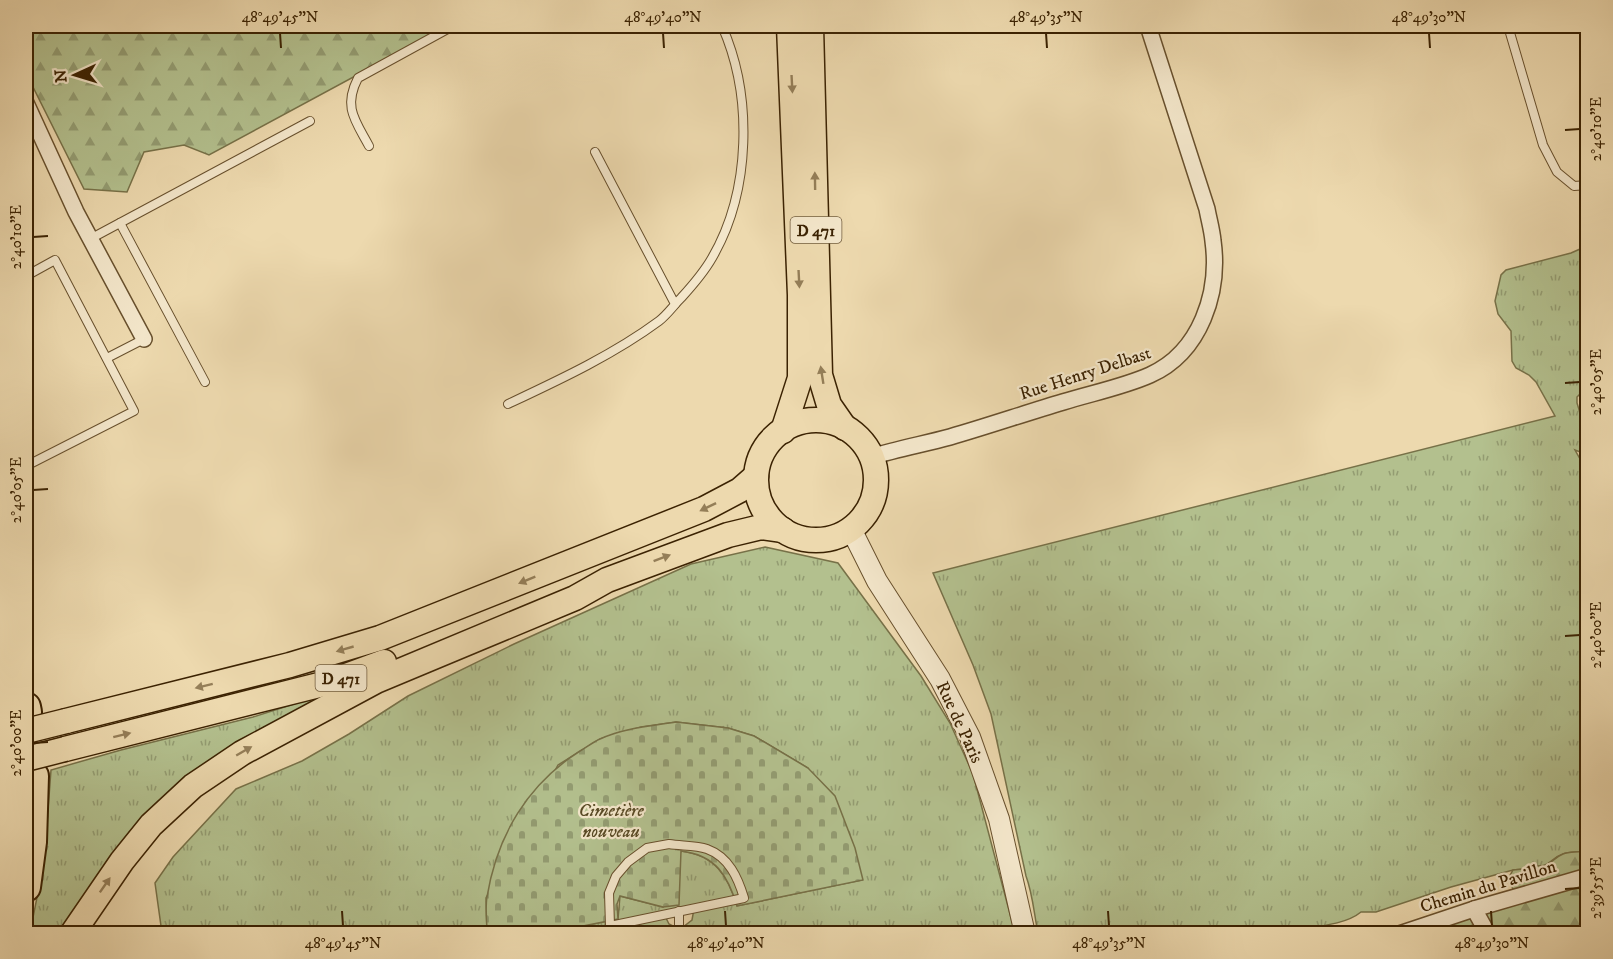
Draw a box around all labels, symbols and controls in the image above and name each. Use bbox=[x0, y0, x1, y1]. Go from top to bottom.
text: 48°49'45"N bbox=[242, 8, 318, 27]
text: 48°49'40"N bbox=[624, 8, 702, 27]
text: 48°49'35"N bbox=[1009, 8, 1083, 27]
text: 48°49'30"N bbox=[1392, 8, 1466, 27]
north arrow bbox=[45, 45, 105, 105]
text: N bbox=[51, 69, 71, 83]
one-way arrow bbox=[787, 74, 796, 93]
text: 2°40'10"E bbox=[1587, 96, 1606, 161]
one-way arrow bbox=[810, 171, 819, 190]
text: 2°40'10"E bbox=[7, 204, 26, 269]
road number: D 471 bbox=[790, 217, 842, 243]
one-way arrow bbox=[794, 269, 803, 288]
street label: Rue Henry Delbast bbox=[1017, 342, 1154, 406]
text: 2°40'05"E bbox=[1587, 348, 1606, 415]
one-way arrow bbox=[817, 366, 826, 385]
text: 2°40'05"E bbox=[7, 456, 26, 523]
one-way arrow bbox=[699, 502, 716, 511]
one-way arrow bbox=[653, 553, 671, 562]
one-way arrow bbox=[518, 576, 536, 585]
text: 2°40'00"E bbox=[1587, 601, 1606, 668]
one-way arrow bbox=[336, 645, 354, 654]
road number: D 471 bbox=[316, 665, 366, 691]
street label: Rue de Paris bbox=[931, 678, 988, 767]
one-way arrow bbox=[195, 682, 214, 692]
text: 2°40'00"E bbox=[7, 709, 26, 776]
one-way arrow bbox=[113, 729, 131, 739]
one-way arrow bbox=[236, 746, 252, 757]
park label: Cimetière nouveau bbox=[578, 800, 644, 843]
street label: Chemin du Pavillon bbox=[1418, 856, 1560, 918]
text: 2°39'55"E bbox=[1587, 857, 1606, 919]
one-way arrow bbox=[99, 878, 111, 894]
text: 48°49'45"N bbox=[305, 934, 381, 953]
text: 48°49'40"N bbox=[687, 934, 765, 953]
text: 48°49'35"N bbox=[1072, 934, 1146, 953]
text: 48°49'30"N bbox=[1455, 934, 1529, 953]

